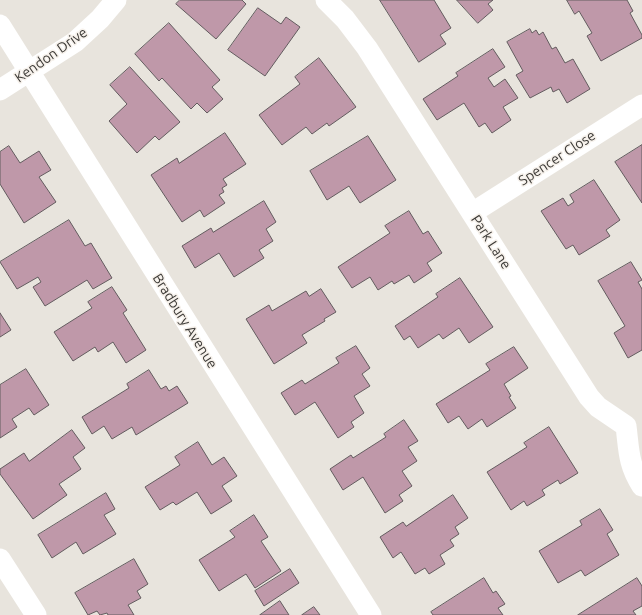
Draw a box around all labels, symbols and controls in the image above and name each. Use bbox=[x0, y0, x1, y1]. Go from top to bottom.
street label: Kendon Drive bbox=[11, 24, 91, 86]
street label: Spencer Close bbox=[515, 127, 599, 189]
street label: Park Lane bbox=[467, 212, 515, 272]
street label: Bradbury Avenue bbox=[149, 271, 221, 371]

